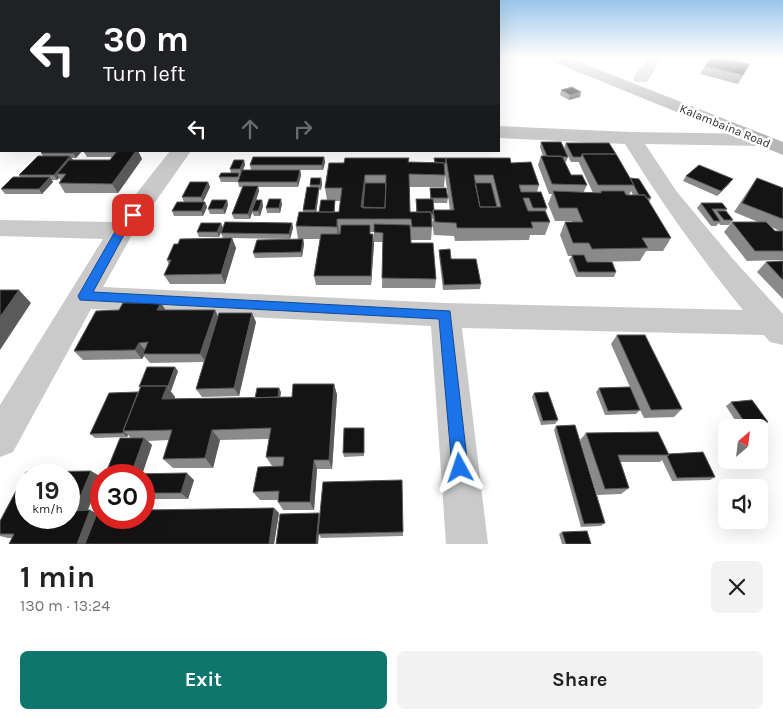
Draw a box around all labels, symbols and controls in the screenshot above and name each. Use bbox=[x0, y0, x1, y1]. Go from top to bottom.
text: 30 m bbox=[103, 19, 189, 60]
icon: left bbox=[20, 20, 85, 85]
text: Turn left bbox=[103, 61, 186, 87]
street label: Kalambaina Road bbox=[678, 101, 772, 151]
icon: left bbox=[183, 115, 211, 143]
icon: ahead bbox=[236, 115, 264, 143]
icon: right bbox=[289, 115, 317, 143]
pin bbox=[112, 194, 154, 236]
icon: arrive bbox=[119, 201, 147, 229]
north arrow bbox=[718, 419, 768, 469]
map controls bbox=[718, 419, 768, 529]
position arrow bbox=[433, 441, 485, 493]
speed limit sign: 30 bbox=[90, 464, 155, 529]
text: 19 bbox=[35, 476, 60, 505]
button: sound bbox=[718, 479, 768, 529]
text: km/h bbox=[32, 502, 63, 516]
text: 1 min bbox=[20, 559, 95, 595]
button: close bbox=[711, 561, 763, 613]
text: 130 m · 13:24 bbox=[20, 596, 110, 615]
button: Exit bbox=[20, 651, 387, 709]
button: Share bbox=[397, 651, 763, 709]

